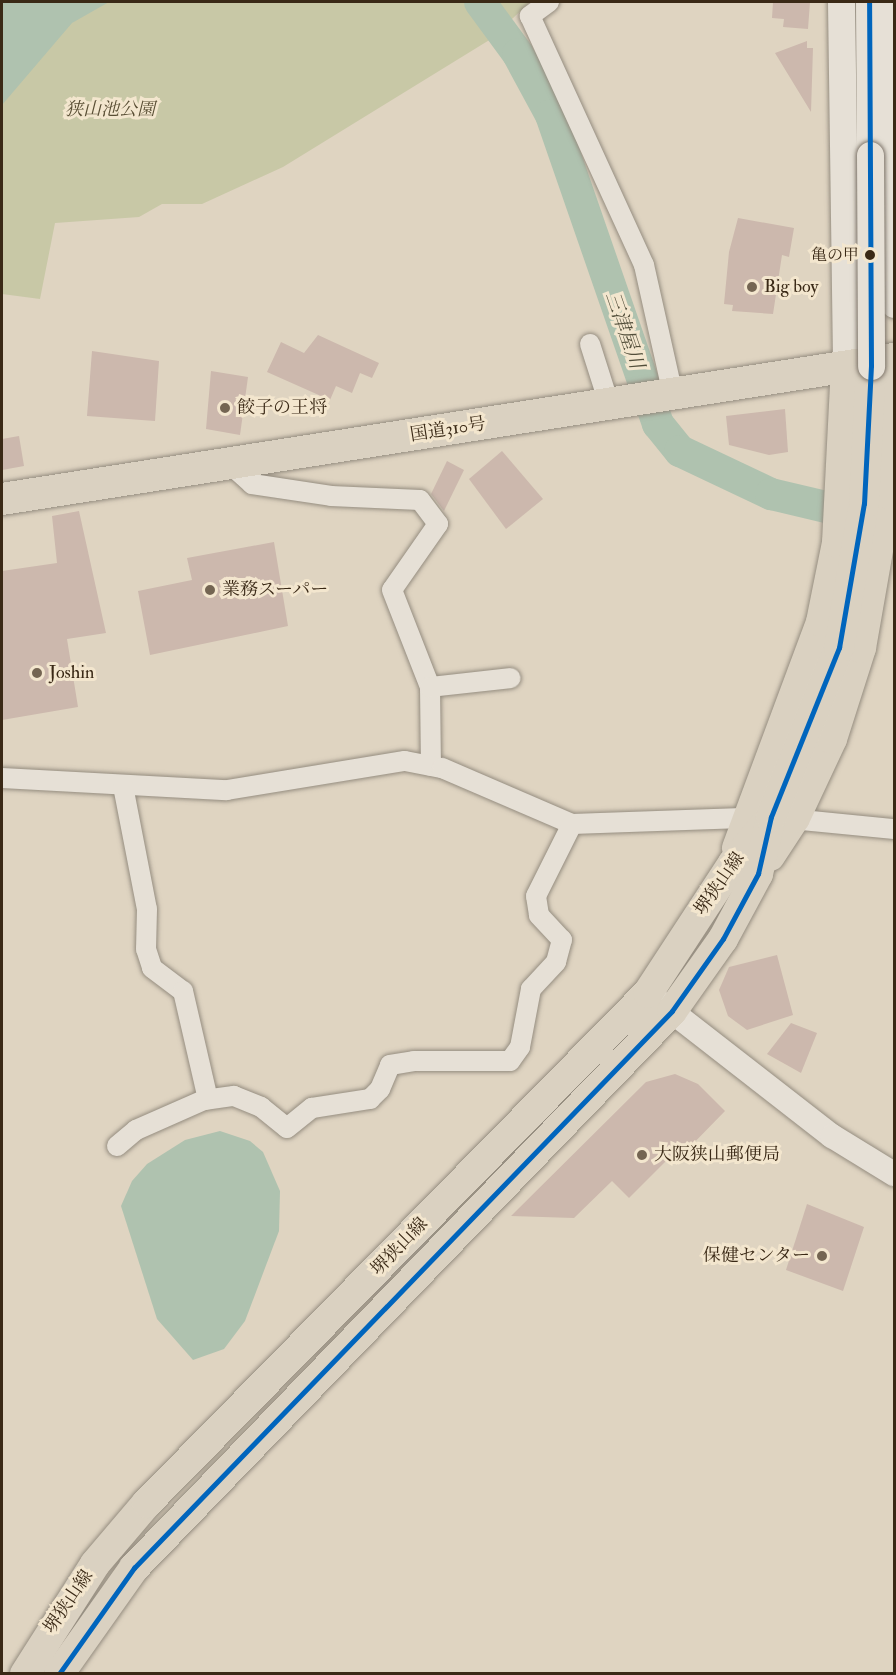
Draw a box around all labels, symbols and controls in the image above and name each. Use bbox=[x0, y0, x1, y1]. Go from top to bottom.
park label: 狭山池公園 bbox=[65, 99, 155, 121]
place label: 亀の甲 bbox=[811, 245, 859, 265]
marker: 亀の甲 bbox=[864, 249, 876, 261]
place label: Big boy bbox=[764, 276, 818, 298]
marker: Big boy bbox=[745, 280, 759, 294]
water label: 三津屋川 bbox=[601, 288, 649, 372]
place label: 餃子の王将 bbox=[237, 397, 327, 419]
marker: 餃子の王将 bbox=[218, 401, 232, 415]
street label: 国道310号 bbox=[409, 413, 487, 447]
place label: 業務スーパー bbox=[222, 579, 329, 601]
marker: 業務スーパー bbox=[203, 583, 217, 597]
place label: Joshin bbox=[49, 662, 94, 684]
marker: Joshin bbox=[30, 666, 44, 680]
street label: 堺狭山線 bbox=[691, 848, 749, 920]
place label: 大阪狭山郵便局 bbox=[654, 1144, 780, 1166]
marker: 大阪狭山郵便局 bbox=[635, 1148, 649, 1162]
street label: 堺狭山線 bbox=[367, 1214, 433, 1280]
place label: 保健センター bbox=[702, 1245, 810, 1267]
marker: 保健センター bbox=[815, 1249, 829, 1263]
street label: 堺狭山線 bbox=[40, 1566, 98, 1638]

